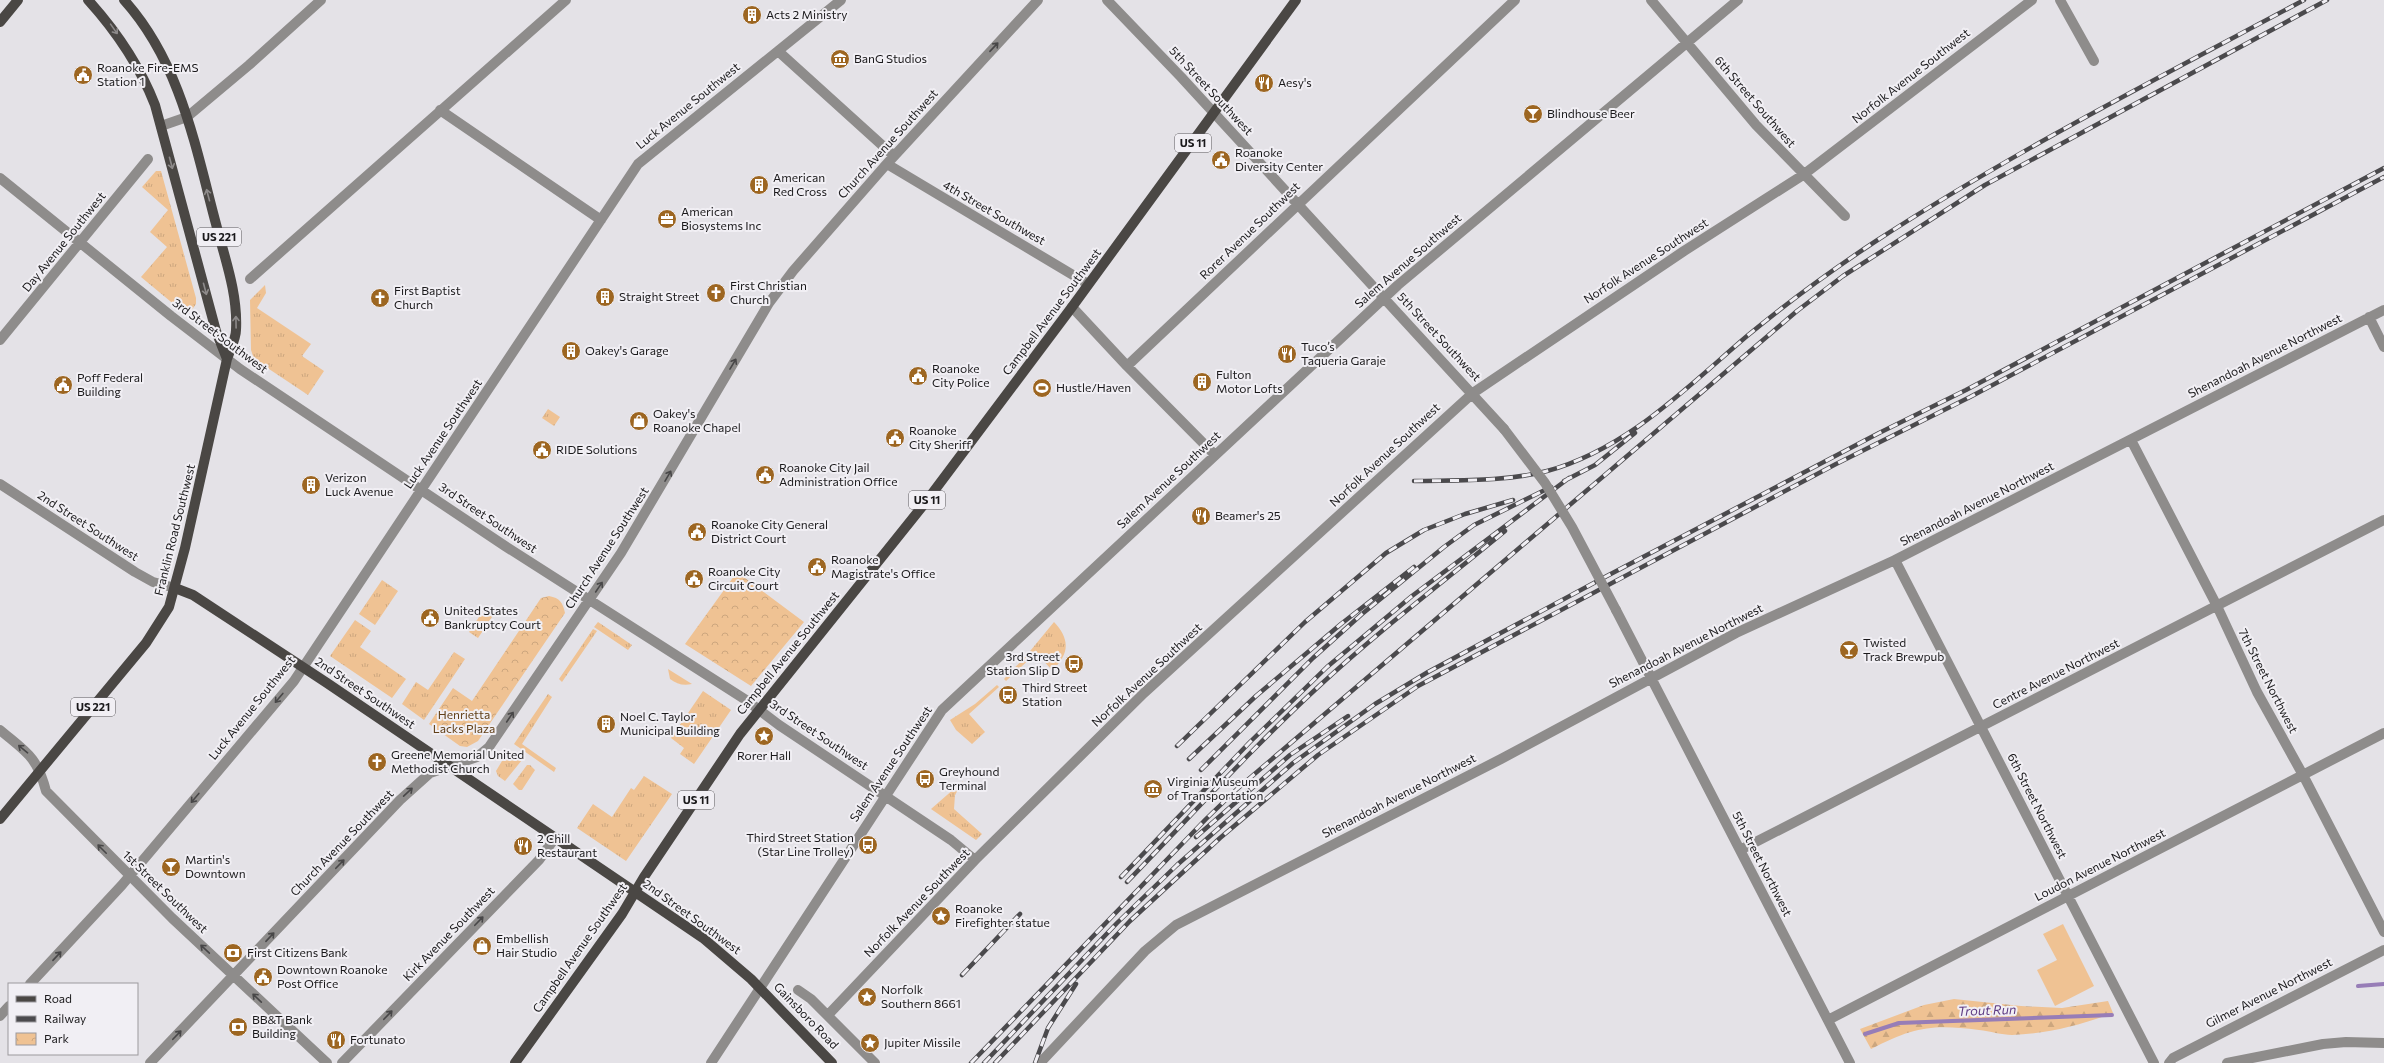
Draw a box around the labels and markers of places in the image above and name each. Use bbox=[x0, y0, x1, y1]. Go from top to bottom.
building icon: Acts 2 Ministry bbox=[741, 4, 763, 26]
place label: Acts 2 Ministry bbox=[766, 7, 847, 21]
museum icon: BanG Studios bbox=[829, 48, 851, 70]
place label: BanG Studios bbox=[854, 51, 927, 65]
place label: Roanoke Fire-EMS Station 1 bbox=[97, 60, 199, 88]
public building icon: Roanoke Fire-EMS Station 1 bbox=[72, 64, 94, 86]
restaurant icon: Aesy's bbox=[1253, 72, 1275, 94]
place label: Aesy's bbox=[1278, 75, 1312, 89]
bar icon: Blindhouse Beer bbox=[1522, 103, 1544, 125]
place label: Blindhouse Beer bbox=[1547, 106, 1635, 120]
place label: Roanoke Diversity Center bbox=[1235, 145, 1323, 173]
public building icon: Roanoke Diversity Center bbox=[1210, 149, 1232, 171]
place label: American Red Cross bbox=[773, 170, 827, 198]
building icon: American Red Cross bbox=[748, 174, 770, 196]
place label: American Biosystems Inc bbox=[681, 204, 761, 232]
office icon: American Biosystems Inc bbox=[656, 208, 678, 230]
place label: First Christian Church bbox=[730, 278, 807, 306]
church icon: First Christian Church bbox=[705, 282, 727, 304]
place label: First Baptist Church bbox=[394, 283, 461, 311]
building icon: Straight Street bbox=[594, 286, 616, 308]
church icon: First Baptist Church bbox=[369, 287, 391, 309]
place label: Straight Street bbox=[619, 289, 699, 303]
place label: Tuco’s Taqueria Garaje bbox=[1301, 339, 1386, 367]
building icon: Oakey's Garage bbox=[560, 340, 582, 362]
place label: Oakey's Garage bbox=[585, 343, 669, 357]
restaurant icon: Tuco’s Taqueria Garaje bbox=[1276, 343, 1298, 365]
place label: Roanoke City Police bbox=[932, 361, 990, 389]
public building icon: Roanoke City Police bbox=[907, 365, 929, 387]
place label: Fulton Motor Lofts bbox=[1216, 367, 1283, 395]
place label: Poff Federal Building bbox=[77, 370, 143, 398]
building icon: Fulton Motor Lofts bbox=[1191, 371, 1213, 393]
public building icon: Poff Federal Building bbox=[52, 374, 74, 396]
sports icon: Hustle/Haven bbox=[1031, 377, 1053, 399]
place label: Hustle/Haven bbox=[1056, 380, 1131, 394]
place label: Oakey's Roanoke Chapel bbox=[653, 406, 741, 434]
shop icon: Oakey's Roanoke Chapel bbox=[628, 410, 650, 432]
place label: Roanoke City Sheriff bbox=[909, 423, 972, 451]
public building icon: Roanoke City Sheriff bbox=[884, 427, 906, 449]
public building icon: RIDE Solutions bbox=[531, 439, 553, 461]
place label: RIDE Solutions bbox=[556, 442, 637, 456]
place label: Roanoke City Jail Administration Office bbox=[779, 460, 897, 488]
public building icon: Roanoke City Jail Administration Office bbox=[754, 464, 776, 486]
place label: Verizon Luck Avenue bbox=[325, 470, 393, 498]
building icon: Verizon Luck Avenue bbox=[300, 474, 322, 496]
restaurant icon: Beamer's 25 bbox=[1190, 505, 1212, 527]
place label: Beamer's 25 bbox=[1215, 508, 1281, 522]
place label: Roanoke City General District Court bbox=[711, 517, 828, 545]
public building icon: Roanoke City General District Court bbox=[686, 521, 708, 543]
place label: Roanoke Magistrate's Office bbox=[831, 552, 935, 580]
public building icon: Roanoke Magistrate's Office bbox=[806, 556, 828, 578]
place label: Roanoke City Circuit Court bbox=[708, 564, 780, 592]
public building icon: Roanoke City Circuit Court bbox=[683, 568, 705, 590]
place label: United States Bankruptcy Court bbox=[444, 603, 541, 631]
public building icon: United States Bankruptcy Court bbox=[419, 607, 441, 629]
place label: Twisted Track Brewpub bbox=[1863, 635, 1944, 663]
bar icon: Twisted Track Brewpub bbox=[1838, 639, 1860, 661]
place label: 3rd Street Station Slip D bbox=[986, 649, 1060, 677]
bus stop icon: 3rd Street Station Slip D bbox=[1063, 653, 1085, 675]
place label: Third Street Station bbox=[1022, 680, 1087, 708]
bus stop icon: Third Street Station bbox=[997, 684, 1019, 706]
place label: Noel C. Taylor Municipal Building bbox=[620, 709, 720, 737]
building icon: Noel C. Taylor Municipal Building bbox=[595, 713, 617, 735]
place icon: Rorer Hall bbox=[753, 725, 775, 747]
place label: Greene Memorial United Methodist Church bbox=[391, 747, 524, 775]
place label: Rorer Hall bbox=[737, 748, 791, 762]
church icon: Greene Memorial United Methodist Church bbox=[366, 751, 388, 773]
place label: Greyhound Terminal bbox=[939, 764, 999, 792]
bus stop icon: Greyhound Terminal bbox=[914, 768, 936, 790]
place label: Virginia Museum of Transportation bbox=[1167, 774, 1263, 802]
museum icon: Virginia Museum of Transportation bbox=[1142, 778, 1164, 800]
place label: Third Street Station (Star Line Trolley) bbox=[746, 830, 854, 858]
place label: 2 Chill Restaurant bbox=[537, 831, 597, 859]
bus stop icon: Third Street Station (Star Line Trolley) bbox=[857, 834, 879, 856]
restaurant icon: 2 Chill Restaurant bbox=[512, 835, 534, 857]
place label: Martin's Downtown bbox=[185, 852, 246, 880]
bar icon: Martin's Downtown bbox=[160, 856, 182, 878]
place label: Roanoke Firefighter statue bbox=[955, 901, 1050, 929]
place icon: Roanoke Firefighter statue bbox=[930, 905, 952, 927]
place label: Embellish Hair Studio bbox=[496, 931, 557, 959]
shop icon: Embellish Hair Studio bbox=[471, 935, 493, 957]
bank icon: First Citizens Bank bbox=[222, 942, 244, 964]
place label: First Citizens Bank bbox=[247, 945, 348, 959]
place label: Downtown Roanoke Post Office bbox=[277, 962, 388, 990]
public building icon: Downtown Roanoke Post Office bbox=[252, 966, 274, 988]
place label: Norfolk Southern 8661 bbox=[881, 982, 961, 1010]
place icon: Norfolk Southern 8661 bbox=[856, 986, 878, 1008]
place label: BB&T Bank Building bbox=[252, 1012, 313, 1040]
bank icon: BB&T Bank Building bbox=[227, 1016, 249, 1038]
restaurant icon: Fortunato bbox=[325, 1029, 347, 1051]
place label: Fortunato bbox=[350, 1032, 405, 1046]
place icon: Jupiter Missile bbox=[859, 1032, 881, 1054]
place label: Jupiter Missile bbox=[884, 1035, 961, 1050]

